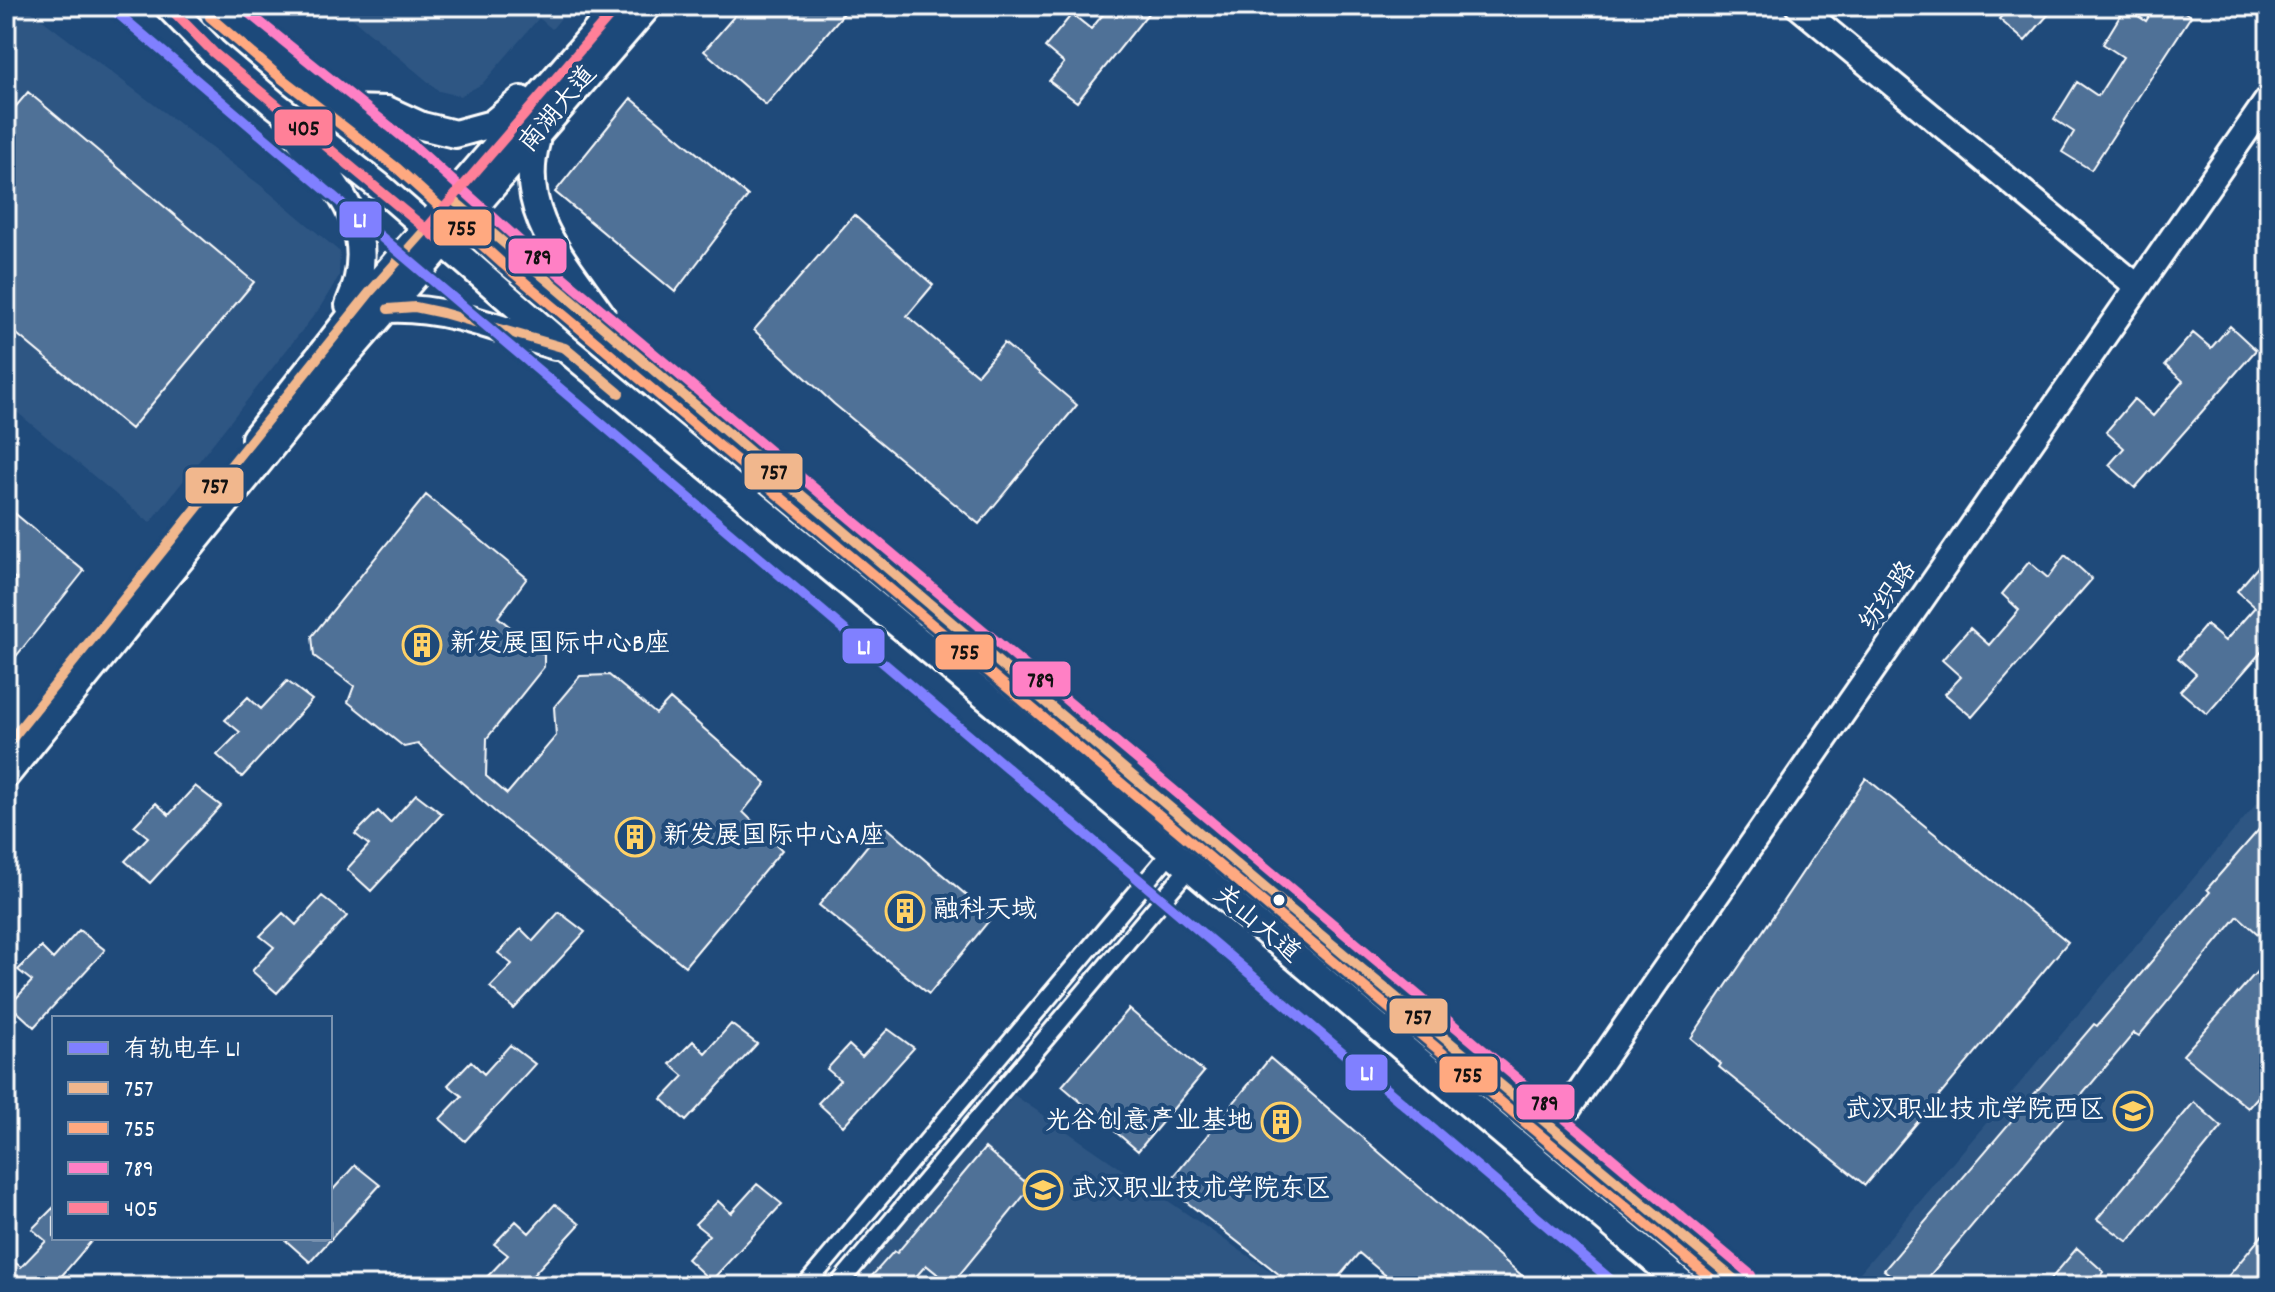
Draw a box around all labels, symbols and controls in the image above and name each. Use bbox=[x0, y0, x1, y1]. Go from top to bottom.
street label: 南湖大道 bbox=[511, 58, 607, 162]
line badge: 405 bbox=[273, 108, 334, 147]
text: 405 bbox=[288, 115, 320, 146]
line badge: L1 bbox=[338, 200, 383, 239]
text: L1 bbox=[353, 207, 367, 238]
line badge: 755 bbox=[432, 208, 493, 247]
text: 755 bbox=[448, 215, 476, 246]
line badge: 789 bbox=[507, 237, 568, 275]
text: 789 bbox=[524, 244, 552, 275]
line badge: 757 bbox=[743, 452, 804, 491]
text: 757 bbox=[760, 459, 788, 490]
line badge: 757 bbox=[184, 466, 245, 505]
text: 757 bbox=[201, 473, 229, 504]
street label: 纺织路 bbox=[1851, 554, 1927, 640]
building icon: 新发展国际中心B座 bbox=[401, 624, 443, 666]
place label: 新发展国际中心B座 bbox=[450, 627, 670, 664]
line badge: L1 bbox=[841, 627, 886, 665]
line badge: 755 bbox=[934, 633, 995, 671]
text: L1 bbox=[857, 634, 871, 665]
text: 755 bbox=[951, 639, 979, 670]
line badge: 789 bbox=[1011, 660, 1072, 698]
text: 789 bbox=[1027, 667, 1055, 698]
building icon: 新发展国际中心A座 bbox=[614, 816, 656, 858]
place label: 新发展国际中心A座 bbox=[663, 819, 885, 856]
street label: 关山大道 bbox=[1204, 877, 1308, 973]
building icon: 融科天域 bbox=[884, 890, 926, 932]
unlabelled marker bbox=[1271, 892, 1287, 908]
place label: 融科天域 bbox=[933, 893, 1037, 930]
line badge: 757 bbox=[1388, 997, 1449, 1035]
text: 757 bbox=[1404, 1004, 1432, 1035]
legend bbox=[52, 1016, 332, 1240]
text: 有轨电车 L1 bbox=[124, 1034, 241, 1068]
line badge: L1 bbox=[1344, 1053, 1389, 1092]
line badge: 755 bbox=[1438, 1055, 1499, 1094]
text: L1 bbox=[1360, 1060, 1374, 1091]
text: 755 bbox=[1454, 1062, 1482, 1093]
text: 757 bbox=[124, 1074, 154, 1108]
line badge: 789 bbox=[1515, 1083, 1576, 1121]
text: 789 bbox=[1531, 1090, 1559, 1121]
school or university icon: 武汉职业技术学院西区 bbox=[2112, 1090, 2154, 1132]
place label: 武汉职业技术学院西区 bbox=[1845, 1093, 2105, 1130]
building icon: 光谷创意产业基地 bbox=[1260, 1101, 1302, 1143]
place label: 光谷创意产业基地 bbox=[1045, 1104, 1253, 1141]
text: 755 bbox=[124, 1114, 155, 1148]
text: 789 bbox=[124, 1154, 154, 1188]
school or university icon: 武汉职业技术学院东区 bbox=[1022, 1169, 1064, 1211]
place label: 武汉职业技术学院东区 bbox=[1071, 1172, 1331, 1209]
text: 405 bbox=[124, 1194, 158, 1228]

